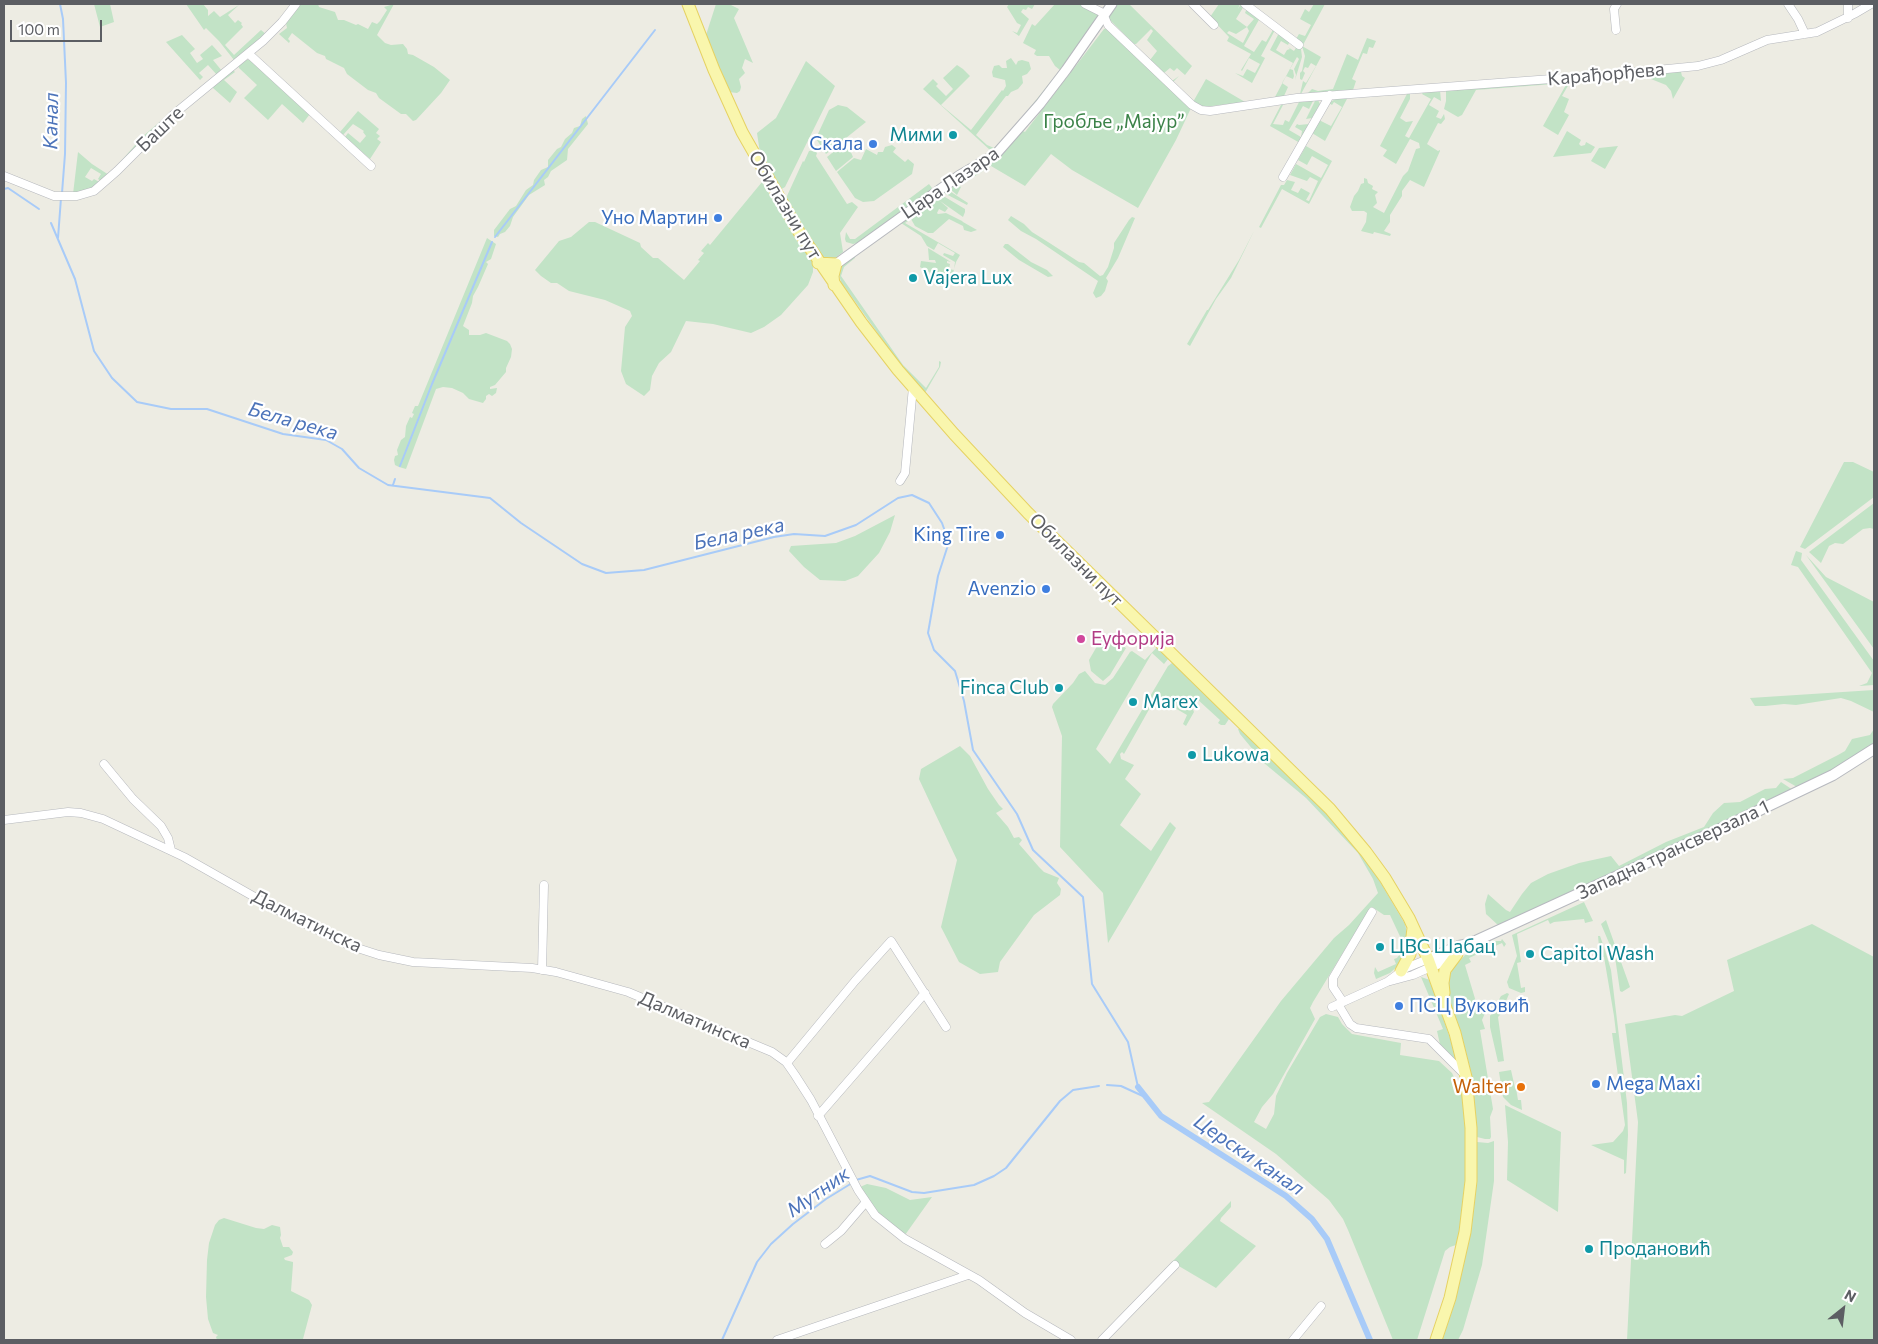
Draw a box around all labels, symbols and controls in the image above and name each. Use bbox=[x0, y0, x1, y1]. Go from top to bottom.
scale bar bbox=[12, 10, 105, 42]
text: 100 m bbox=[18, 20, 60, 38]
street label: Карађорђева bbox=[1546, 58, 1666, 90]
water label: Канал bbox=[39, 92, 63, 150]
street label: Баште bbox=[132, 101, 188, 157]
park label: Гробље „Мајур” bbox=[1043, 111, 1185, 133]
place label: Мими bbox=[889, 124, 943, 146]
marker: Мими bbox=[947, 129, 959, 141]
place label: Скала bbox=[809, 133, 863, 155]
marker: Скала bbox=[867, 138, 879, 150]
street label: Цара Лазара bbox=[897, 142, 1003, 224]
street label: Обилазни пут bbox=[744, 146, 826, 264]
place label: Уно Мартин bbox=[601, 207, 708, 229]
marker: Уно Мартин bbox=[712, 212, 724, 224]
place label: Vajera Lux bbox=[923, 267, 1012, 289]
marker: Vajera Lux bbox=[907, 272, 919, 284]
water label: Бела река bbox=[245, 397, 341, 445]
street label: Обилазни пут bbox=[1024, 508, 1128, 612]
water label: Бела река bbox=[691, 513, 787, 555]
place label: King Tire bbox=[913, 524, 990, 546]
marker: King Tire bbox=[994, 529, 1006, 541]
place label: Avenzio bbox=[968, 578, 1036, 600]
marker: Avenzio bbox=[1040, 583, 1052, 595]
place label: Еуфорија bbox=[1091, 628, 1175, 650]
marker: Еуфорија bbox=[1075, 633, 1087, 645]
place label: Finca Club bbox=[960, 677, 1049, 699]
marker: Finca Club bbox=[1053, 682, 1065, 694]
place label: Marex bbox=[1143, 691, 1198, 713]
marker: Marex bbox=[1127, 696, 1139, 708]
place label: Lukowa bbox=[1202, 744, 1269, 766]
marker: Lukowa bbox=[1186, 749, 1198, 761]
street label: Западна трансверзала 1 bbox=[1573, 795, 1773, 905]
street label: Далматинска bbox=[248, 885, 366, 957]
place label: ЦВС Шабац bbox=[1390, 936, 1496, 958]
marker: ЦВС Шабац bbox=[1374, 941, 1386, 953]
place label: Capitol Wash bbox=[1540, 943, 1654, 965]
marker: Capitol Wash bbox=[1524, 948, 1536, 960]
street label: Далматинска bbox=[636, 986, 754, 1054]
place label: ПСЦ Вуковић bbox=[1409, 995, 1529, 1017]
marker: ПСЦ Вуковић bbox=[1393, 1000, 1405, 1012]
place label: Mega Maxi bbox=[1606, 1073, 1701, 1095]
place label: Walter bbox=[1453, 1076, 1511, 1098]
marker: Mega Maxi bbox=[1590, 1078, 1602, 1090]
marker: Walter bbox=[1515, 1081, 1527, 1093]
water label: Церски канал bbox=[1189, 1109, 1309, 1201]
water label: Мутник bbox=[782, 1162, 854, 1222]
place label: Продановић bbox=[1599, 1238, 1710, 1260]
marker: Продановић bbox=[1583, 1243, 1595, 1255]
north arrow bbox=[1818, 1284, 1868, 1334]
text: N bbox=[1842, 1285, 1859, 1305]

